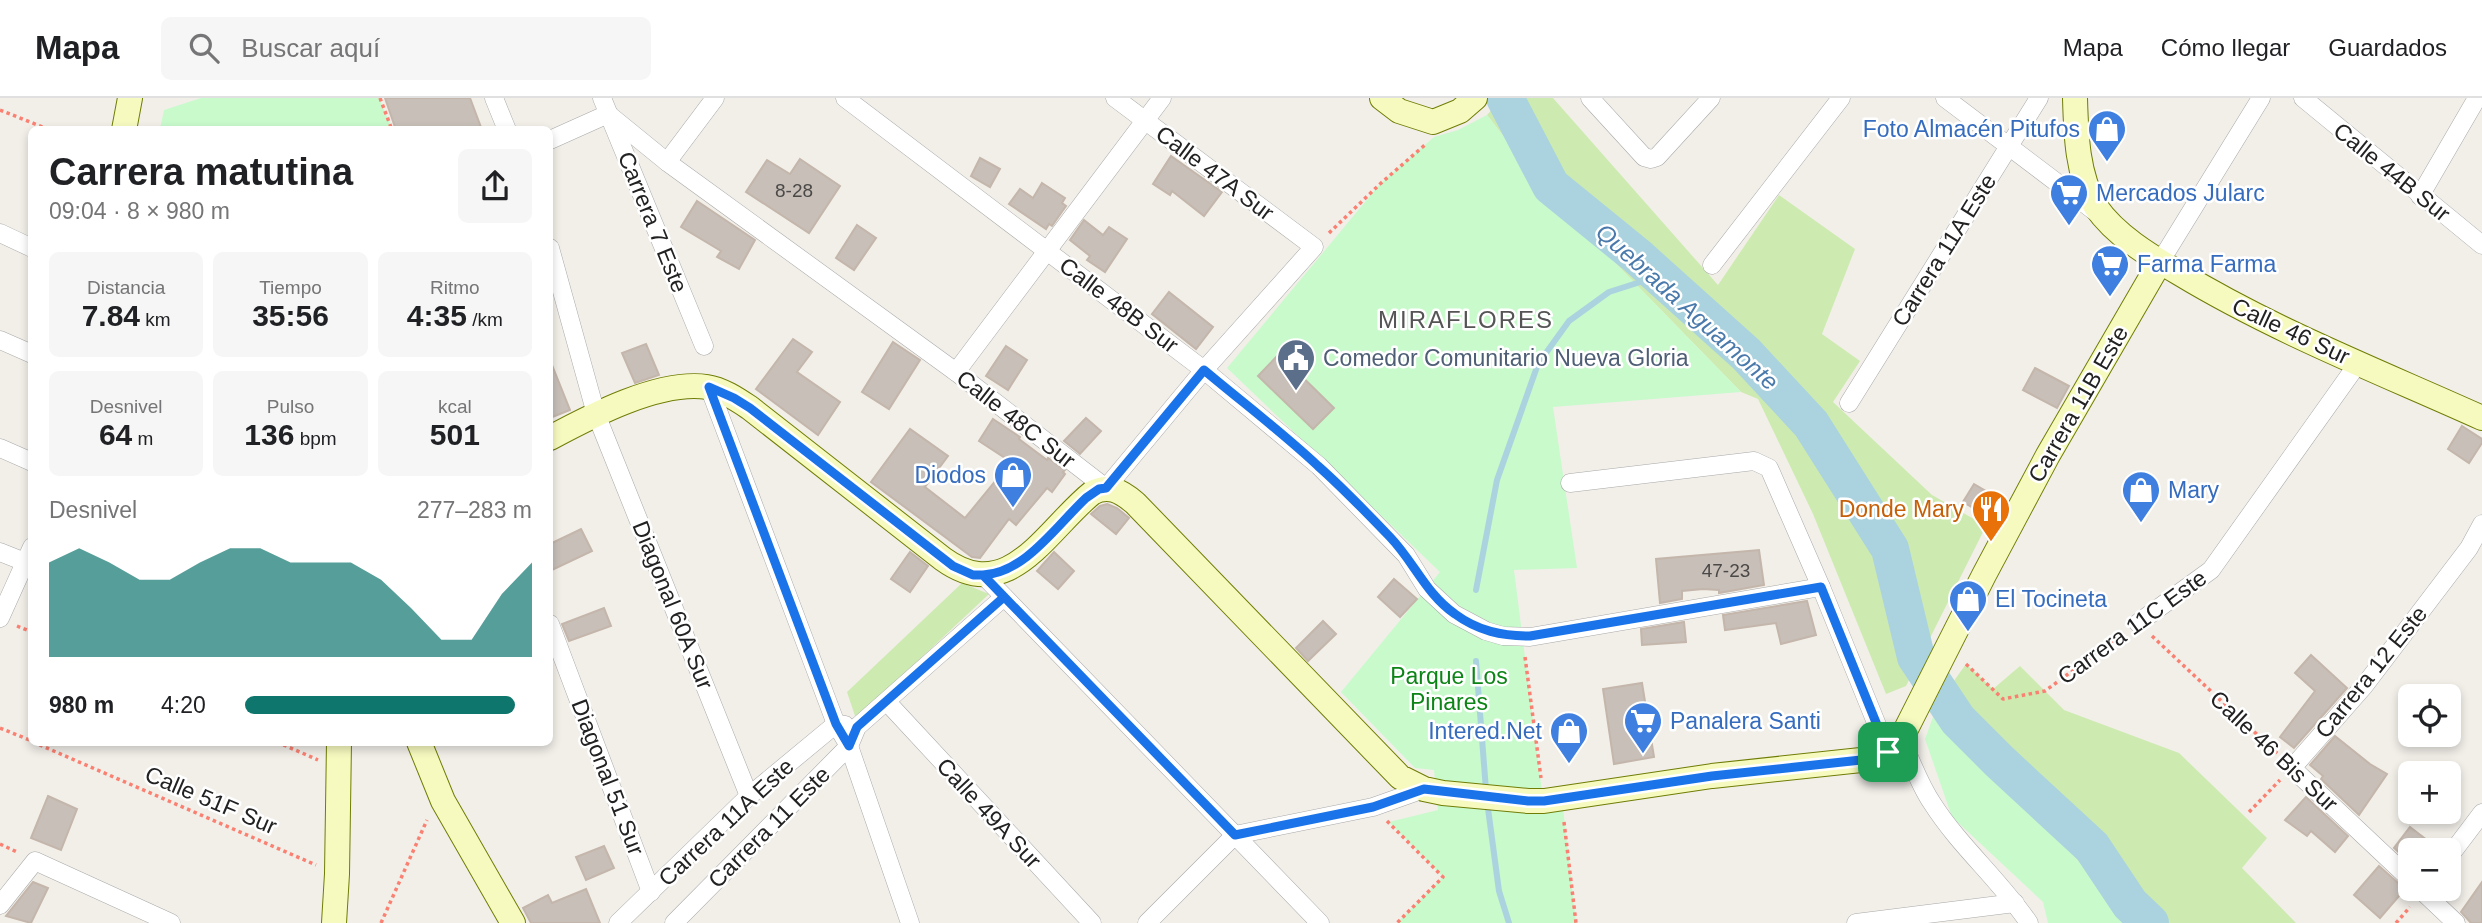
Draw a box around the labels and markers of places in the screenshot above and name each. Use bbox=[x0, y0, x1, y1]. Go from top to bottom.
shop icon: Foto Almacén Pitufos bbox=[2086, 108, 2128, 163]
place label: Foto Almacén Pitufos bbox=[1863, 116, 2080, 142]
supermarket icon: Mercados Jularc bbox=[2048, 172, 2090, 227]
place label: Mercados Jularc bbox=[2096, 180, 2265, 206]
supermarket icon: Farma Farma bbox=[2089, 243, 2131, 298]
place label: Farma Farma bbox=[2137, 251, 2277, 277]
public building icon: Comedor Comunitario Nueva Gloria bbox=[1275, 337, 1317, 392]
place label: Comedor Comunitario Nueva Gloria bbox=[1323, 345, 1689, 371]
shop icon: Diodos bbox=[992, 454, 1034, 509]
place label: Diodos bbox=[914, 462, 986, 488]
shop icon: Mary bbox=[2120, 469, 2162, 524]
place label: Mary bbox=[2168, 477, 2220, 503]
restaurant icon: Donde Mary bbox=[1970, 488, 2012, 543]
place label: Donde Mary bbox=[1839, 496, 1964, 522]
shop icon: El Tocineta bbox=[1947, 578, 1989, 633]
place label: El Tocineta bbox=[1995, 586, 2107, 612]
supermarket icon: Panalera Santi bbox=[1622, 700, 1664, 755]
place label: Panalera Santi bbox=[1670, 708, 1821, 734]
shop icon: Intered.Net bbox=[1548, 710, 1590, 765]
place label: Intered.Net bbox=[1428, 718, 1543, 744]
pin bbox=[1858, 722, 1918, 782]

